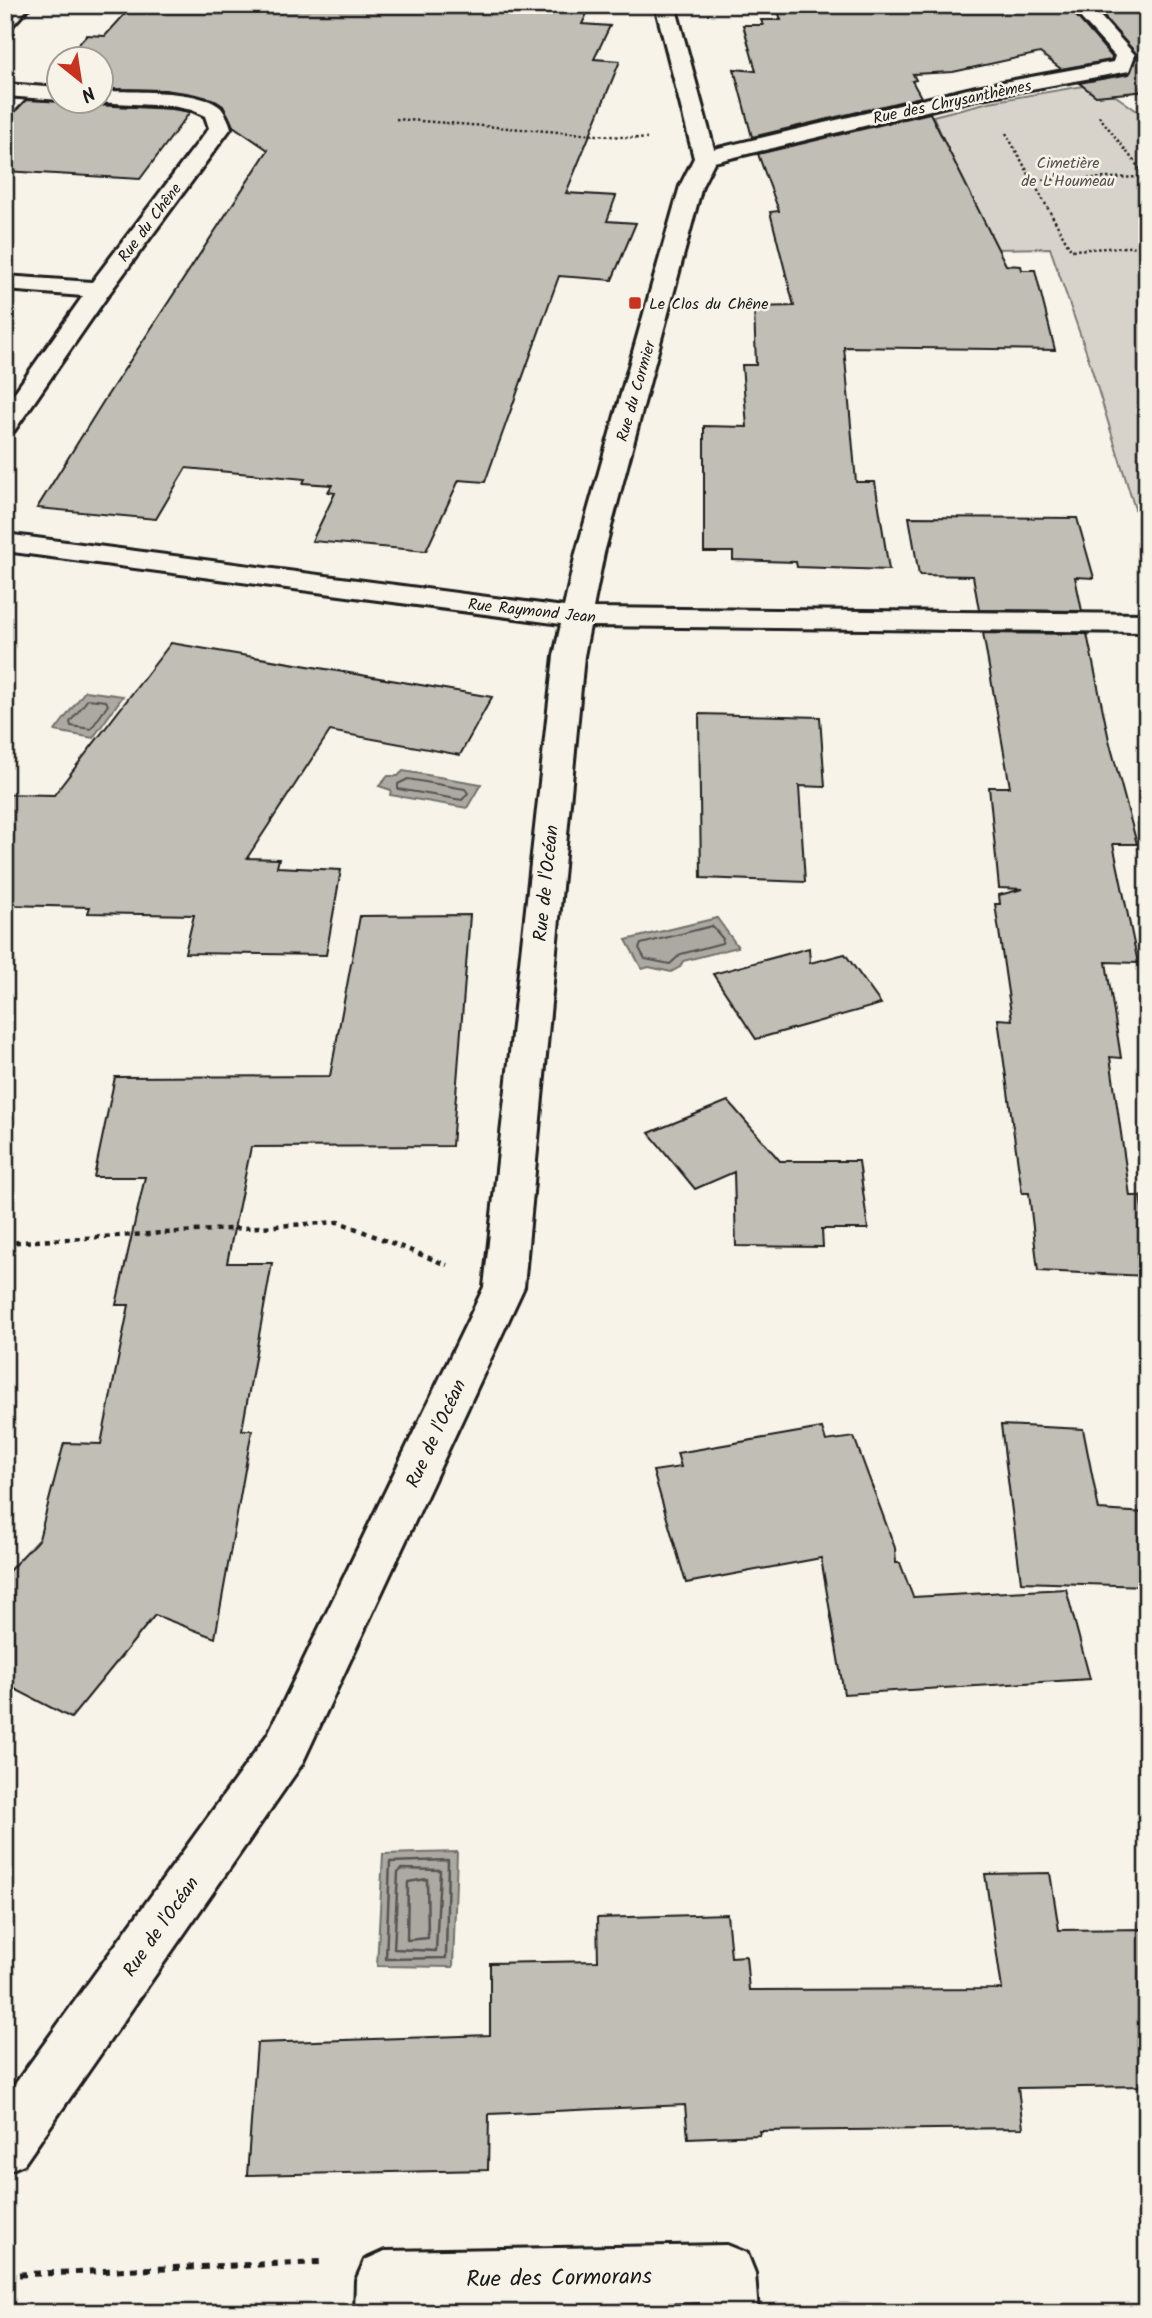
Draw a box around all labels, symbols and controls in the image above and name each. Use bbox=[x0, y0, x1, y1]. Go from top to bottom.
north arrow bbox=[46, 46, 116, 116]
street label: Rue des Chrysanthèmes bbox=[871, 73, 1034, 131]
text: N bbox=[75, 77, 100, 109]
park label: Cimetière de L'Houmeau bbox=[1021, 151, 1115, 194]
street label: Rue du Chêne bbox=[112, 178, 188, 268]
place label: Le Clos du Chêne bbox=[649, 292, 768, 317]
marker: Le Clos du Chêne bbox=[627, 295, 643, 311]
street label: Rue du Cormier bbox=[610, 336, 663, 445]
street label: Rue Raymond Jean bbox=[467, 592, 597, 631]
street label: Rue de l'Océan bbox=[526, 823, 568, 943]
street label: Rue de l'Océan bbox=[399, 1375, 475, 1493]
street label: Rue de l'Océan bbox=[116, 1871, 207, 1984]
street label: Rue des Cormorans bbox=[466, 2259, 652, 2299]

